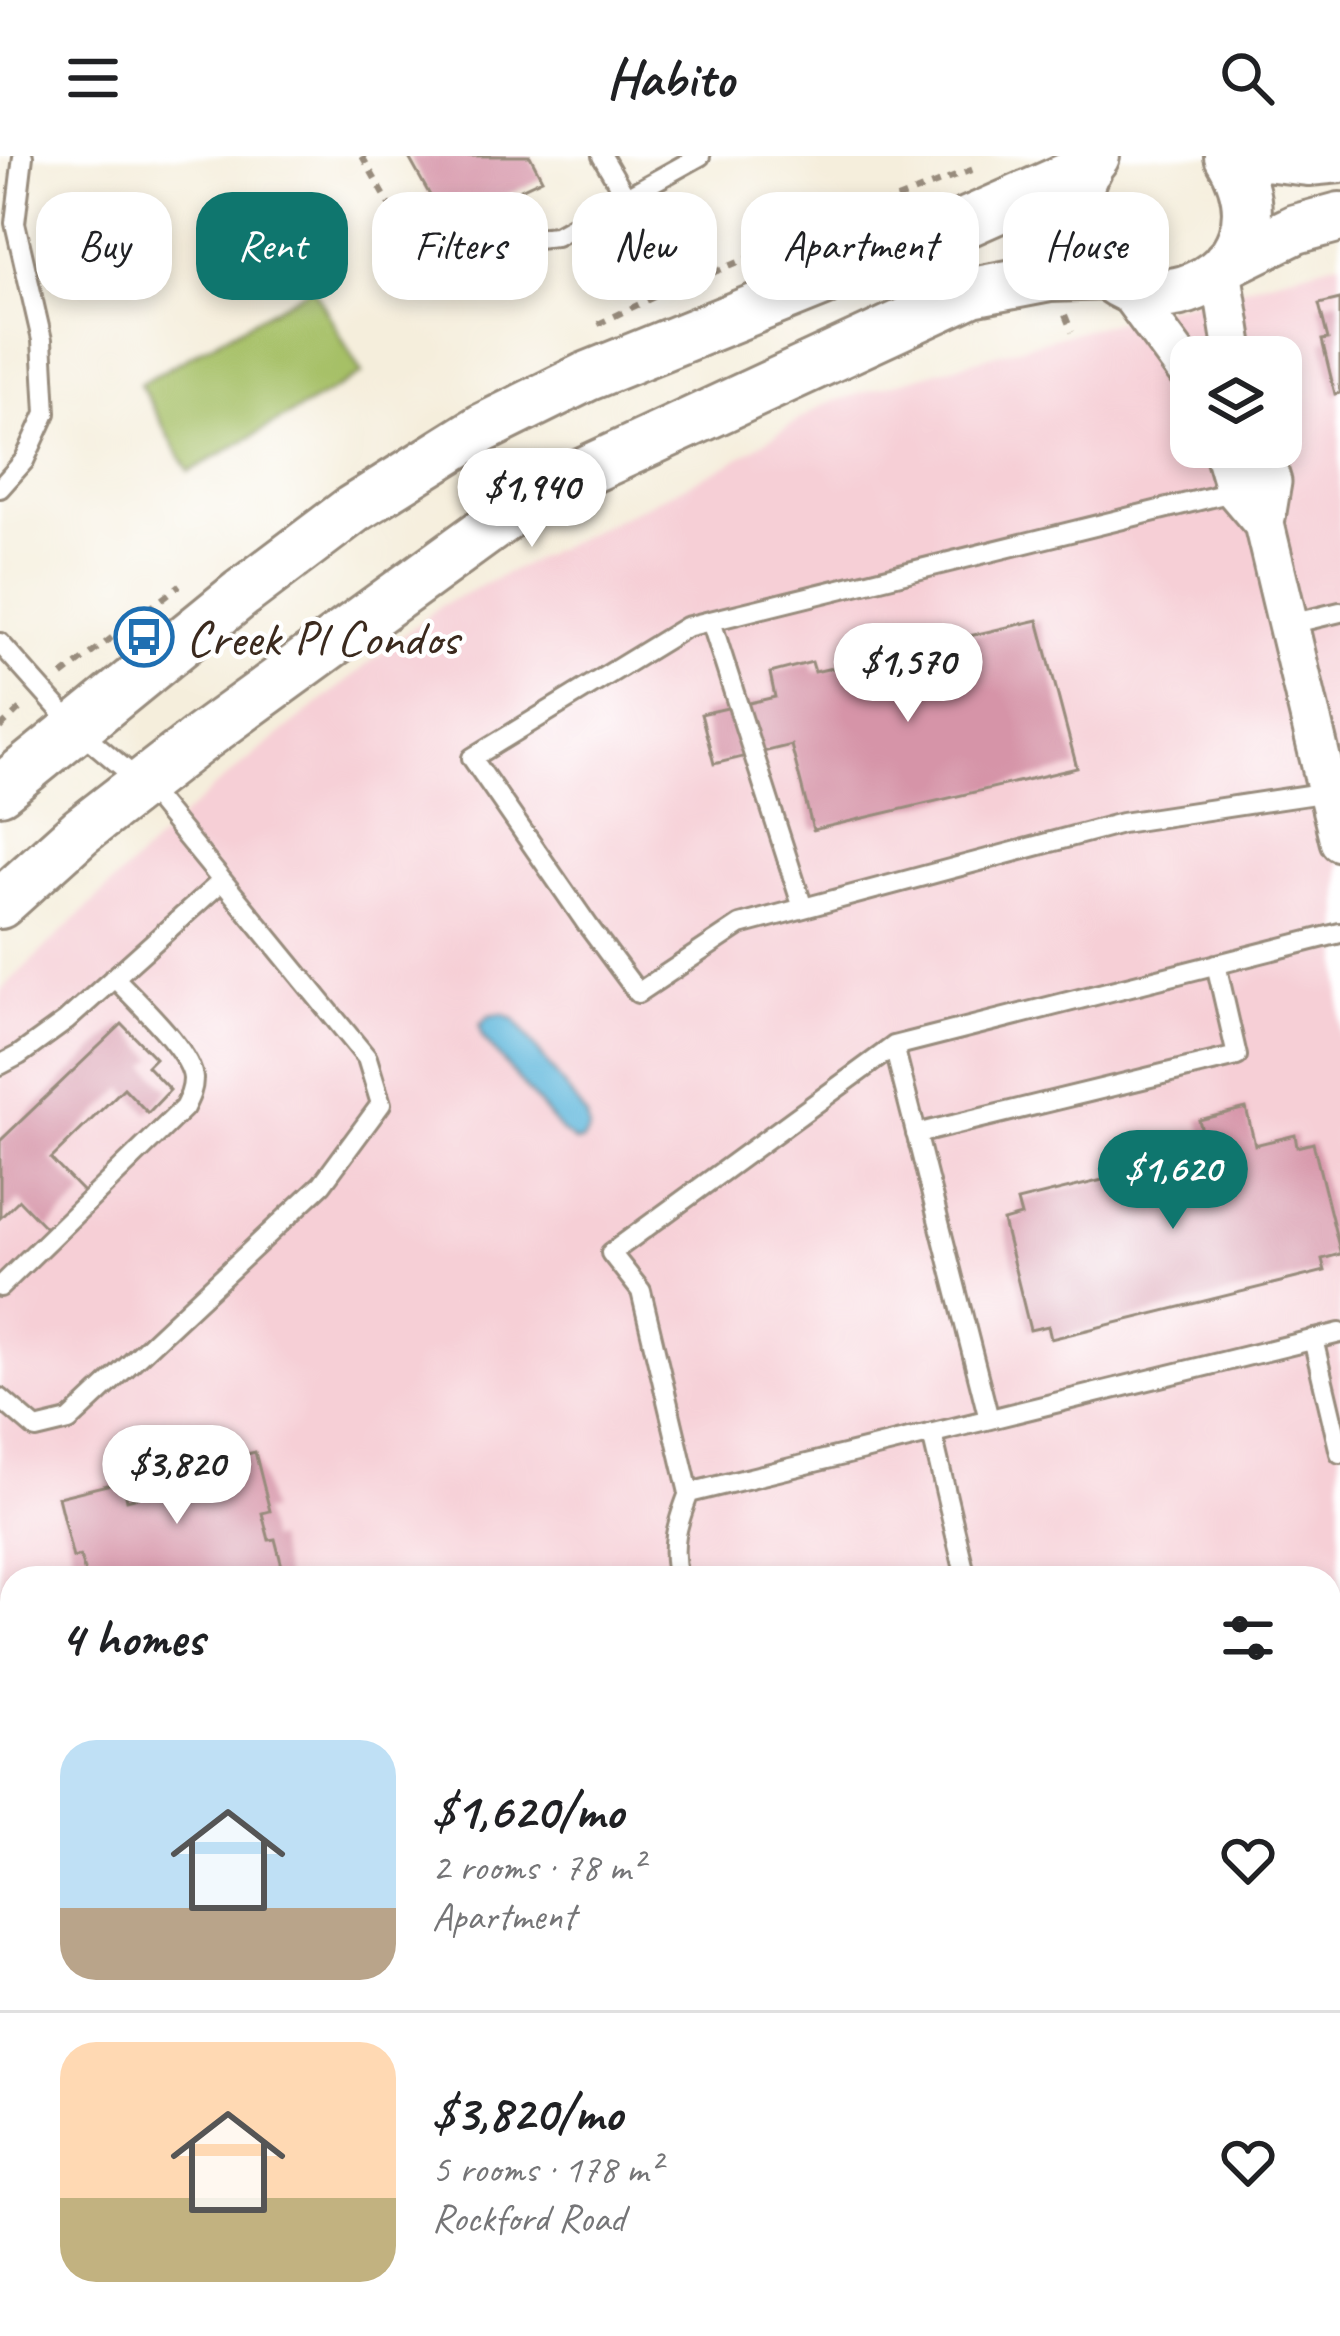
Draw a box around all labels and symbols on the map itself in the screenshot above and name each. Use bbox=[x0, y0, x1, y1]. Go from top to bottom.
pin: $1,940 bbox=[434, 448, 630, 550]
bus stop icon: Creek Pl Condos bbox=[113, 606, 175, 668]
place label: Creek Pl Condos bbox=[186, 606, 463, 670]
pin: $1,570 bbox=[810, 623, 1006, 725]
pin: $1,620 bbox=[1075, 1130, 1271, 1232]
pin: $3,820 bbox=[79, 1425, 275, 1527]

